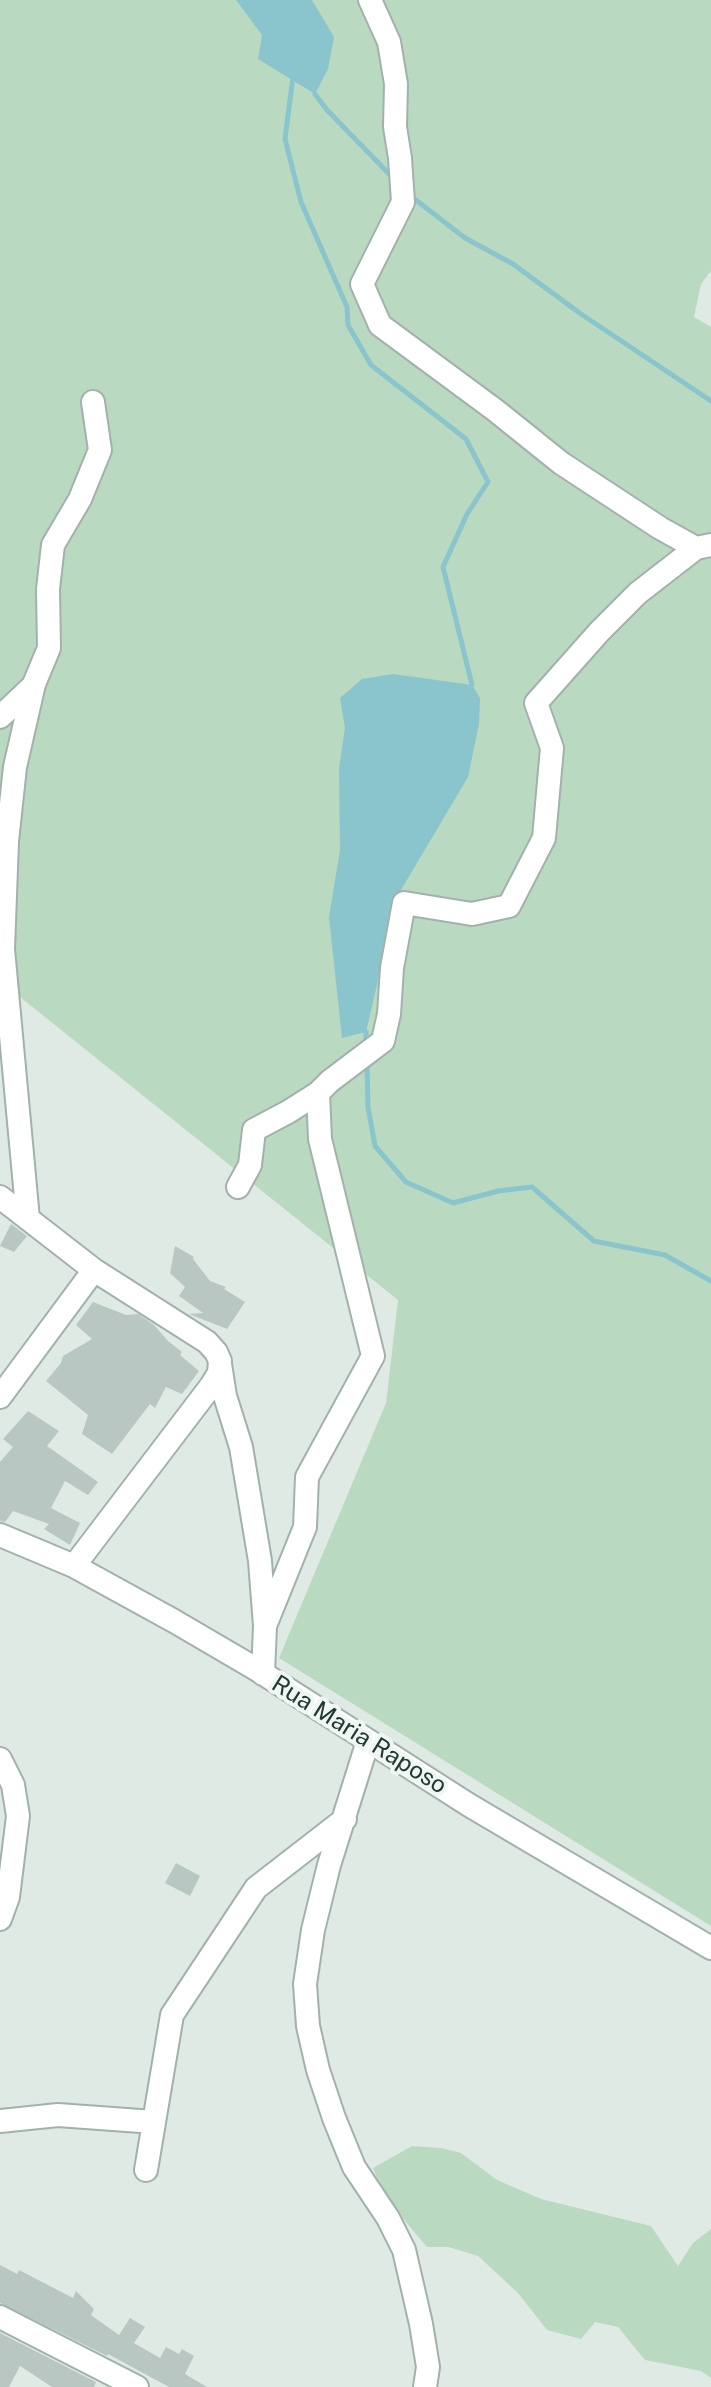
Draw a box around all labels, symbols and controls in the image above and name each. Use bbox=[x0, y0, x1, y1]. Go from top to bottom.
street label: Rua Maria Raposo bbox=[266, 1670, 452, 1800]

